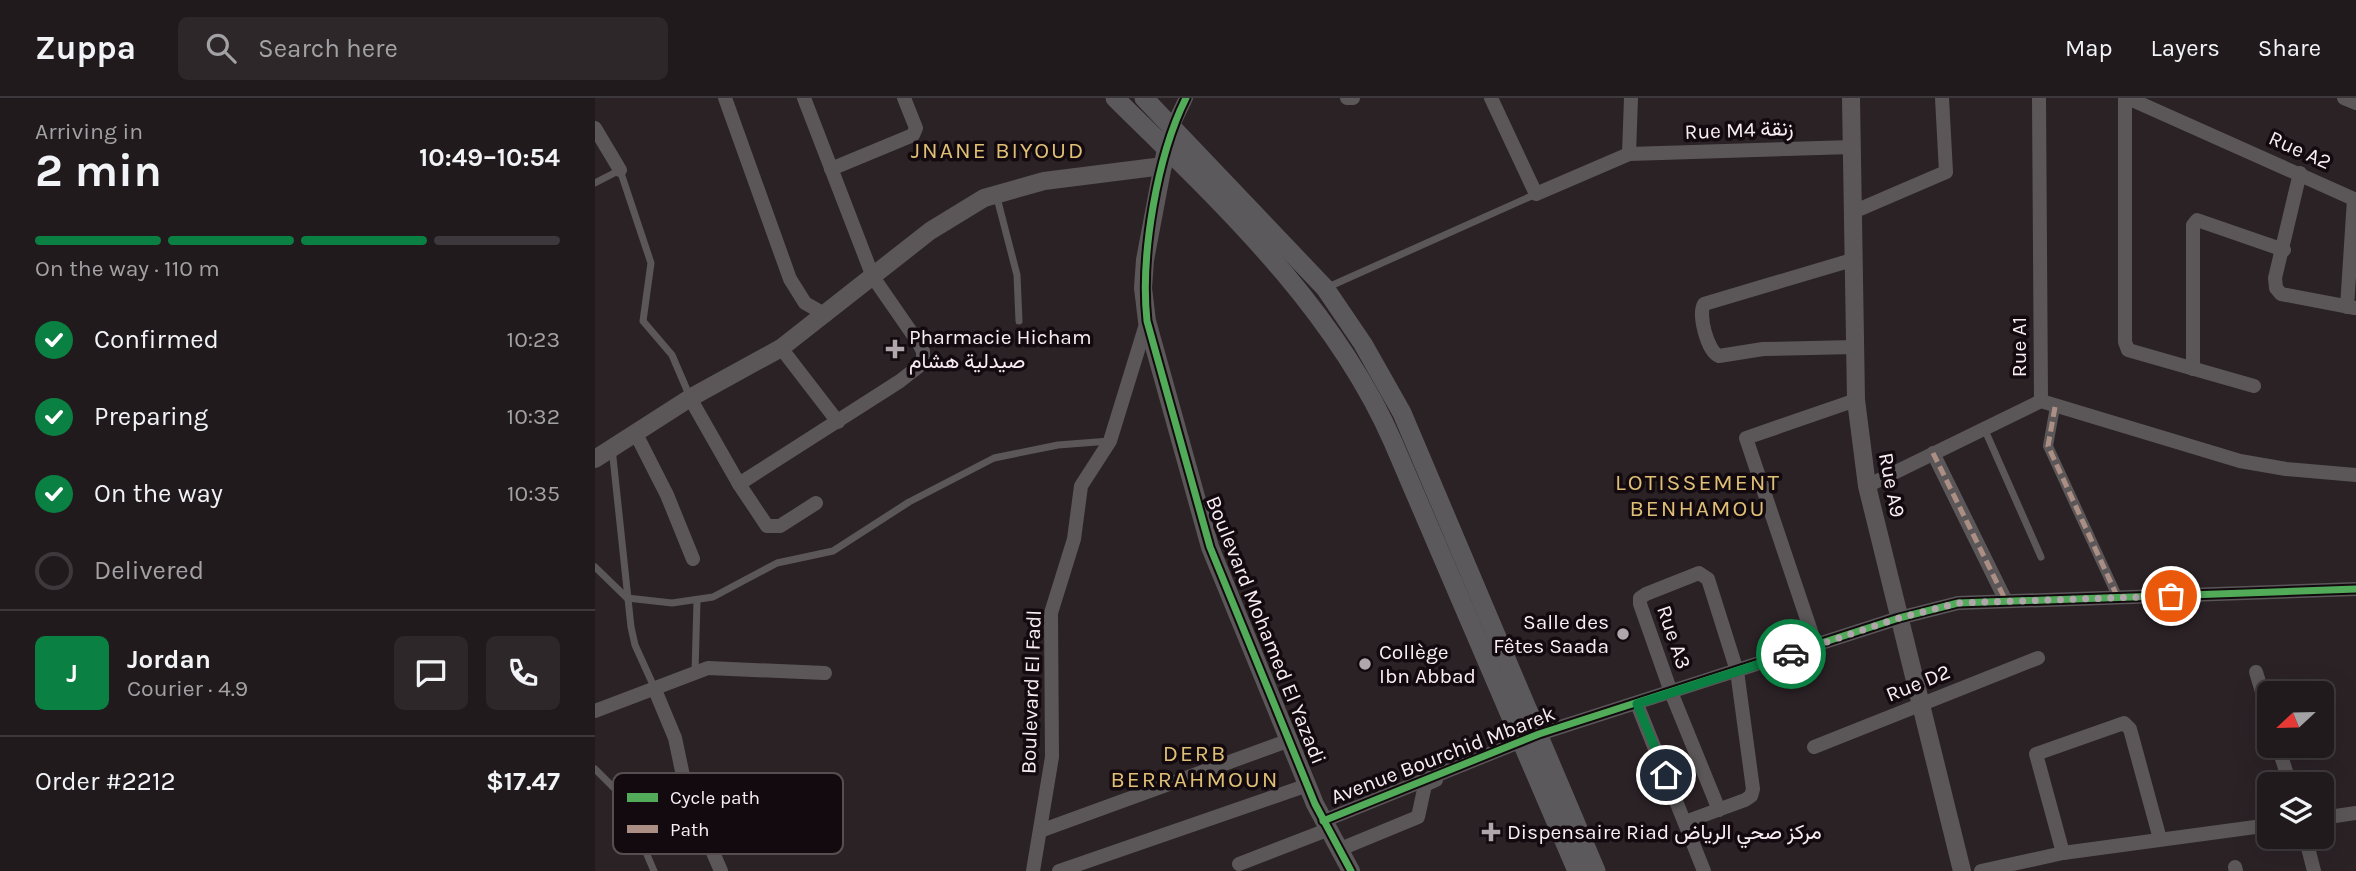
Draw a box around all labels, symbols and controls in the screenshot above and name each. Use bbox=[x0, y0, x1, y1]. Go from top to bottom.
search box bbox=[178, 17, 668, 80]
text: Zuppa bbox=[35, 29, 136, 67]
icon: search bbox=[202, 29, 240, 67]
text: Search here bbox=[258, 33, 398, 64]
text: Map bbox=[2065, 34, 2113, 62]
text: Layers bbox=[2151, 34, 2220, 62]
text: Share bbox=[2258, 34, 2321, 62]
street label: Rue M4 زنقة bbox=[1684, 116, 1794, 145]
text: Arriving in bbox=[35, 118, 143, 145]
street label: Rue A2 bbox=[2265, 126, 2335, 174]
district label: JNANE BIYOUD bbox=[911, 137, 1085, 164]
text: 10:49–10:54 bbox=[419, 142, 560, 173]
text: 2 min bbox=[35, 144, 162, 198]
text: On the way · 110 m bbox=[35, 255, 220, 282]
street label: Rue A1 bbox=[2007, 317, 2031, 377]
icon: check bbox=[35, 321, 73, 359]
text: Confirmed bbox=[94, 324, 219, 355]
place label: Pharmacie Hicham صيدلية هشام bbox=[909, 325, 1092, 375]
text: 10:23 bbox=[507, 326, 560, 353]
marker: Pharmacie Hicham صيدلية هشام bbox=[887, 341, 903, 357]
icon: check bbox=[35, 398, 73, 436]
text: Preparing bbox=[94, 401, 208, 432]
text: 10:32 bbox=[507, 403, 560, 430]
street label: Rue A9 bbox=[1874, 451, 1910, 519]
district label: LOTISSEMENT BENHAMOU bbox=[1615, 469, 1781, 522]
icon: check bbox=[35, 475, 73, 513]
text: On the way bbox=[94, 478, 223, 509]
text: 10:35 bbox=[507, 480, 560, 507]
street label: Boulevard Mohamed El Yazadi bbox=[1201, 492, 1331, 768]
text: Delivered bbox=[94, 555, 204, 586]
pin bbox=[2141, 566, 2201, 626]
icon: bag bbox=[2152, 577, 2190, 615]
street label: Rue A3 bbox=[1652, 602, 1696, 672]
street label: Boulevard El Fadl bbox=[1016, 610, 1046, 774]
place label: Salle des Fêtes Saada bbox=[1493, 610, 1609, 658]
courier bbox=[1756, 619, 1826, 689]
marker: Salle des Fêtes Saada bbox=[1615, 626, 1631, 642]
icon: car bbox=[1772, 635, 1810, 673]
button: chat bbox=[394, 636, 468, 710]
button: phone bbox=[486, 636, 560, 710]
place label: Collège Ibn Abbad bbox=[1379, 640, 1476, 688]
text: Jordan bbox=[127, 644, 211, 675]
marker: Collège Ibn Abbad bbox=[1357, 656, 1373, 672]
text: J bbox=[66, 658, 78, 689]
street label: Rue D2 bbox=[1882, 659, 1954, 707]
text: Courier · 4.9 bbox=[127, 675, 248, 702]
north arrow bbox=[2257, 681, 2335, 758]
map controls bbox=[2257, 681, 2334, 849]
street label: Avenue Bourchid Mbarek bbox=[1328, 701, 1559, 809]
district label: DERB BERRAHMOUN bbox=[1110, 740, 1280, 793]
pin bbox=[1636, 745, 1696, 805]
icon: home bbox=[1647, 756, 1685, 794]
text: Order #2212 bbox=[35, 766, 176, 797]
text: $17.47 bbox=[486, 766, 560, 797]
button: layers bbox=[2257, 772, 2334, 849]
legend bbox=[613, 773, 843, 854]
text: Cycle path bbox=[670, 787, 760, 809]
text: Path bbox=[670, 819, 710, 841]
place label: Dispensaire Riad مركز صحي الرياض bbox=[1507, 820, 1822, 849]
marker: Dispensaire Riad مركز صحي الرياض bbox=[1481, 822, 1501, 842]

